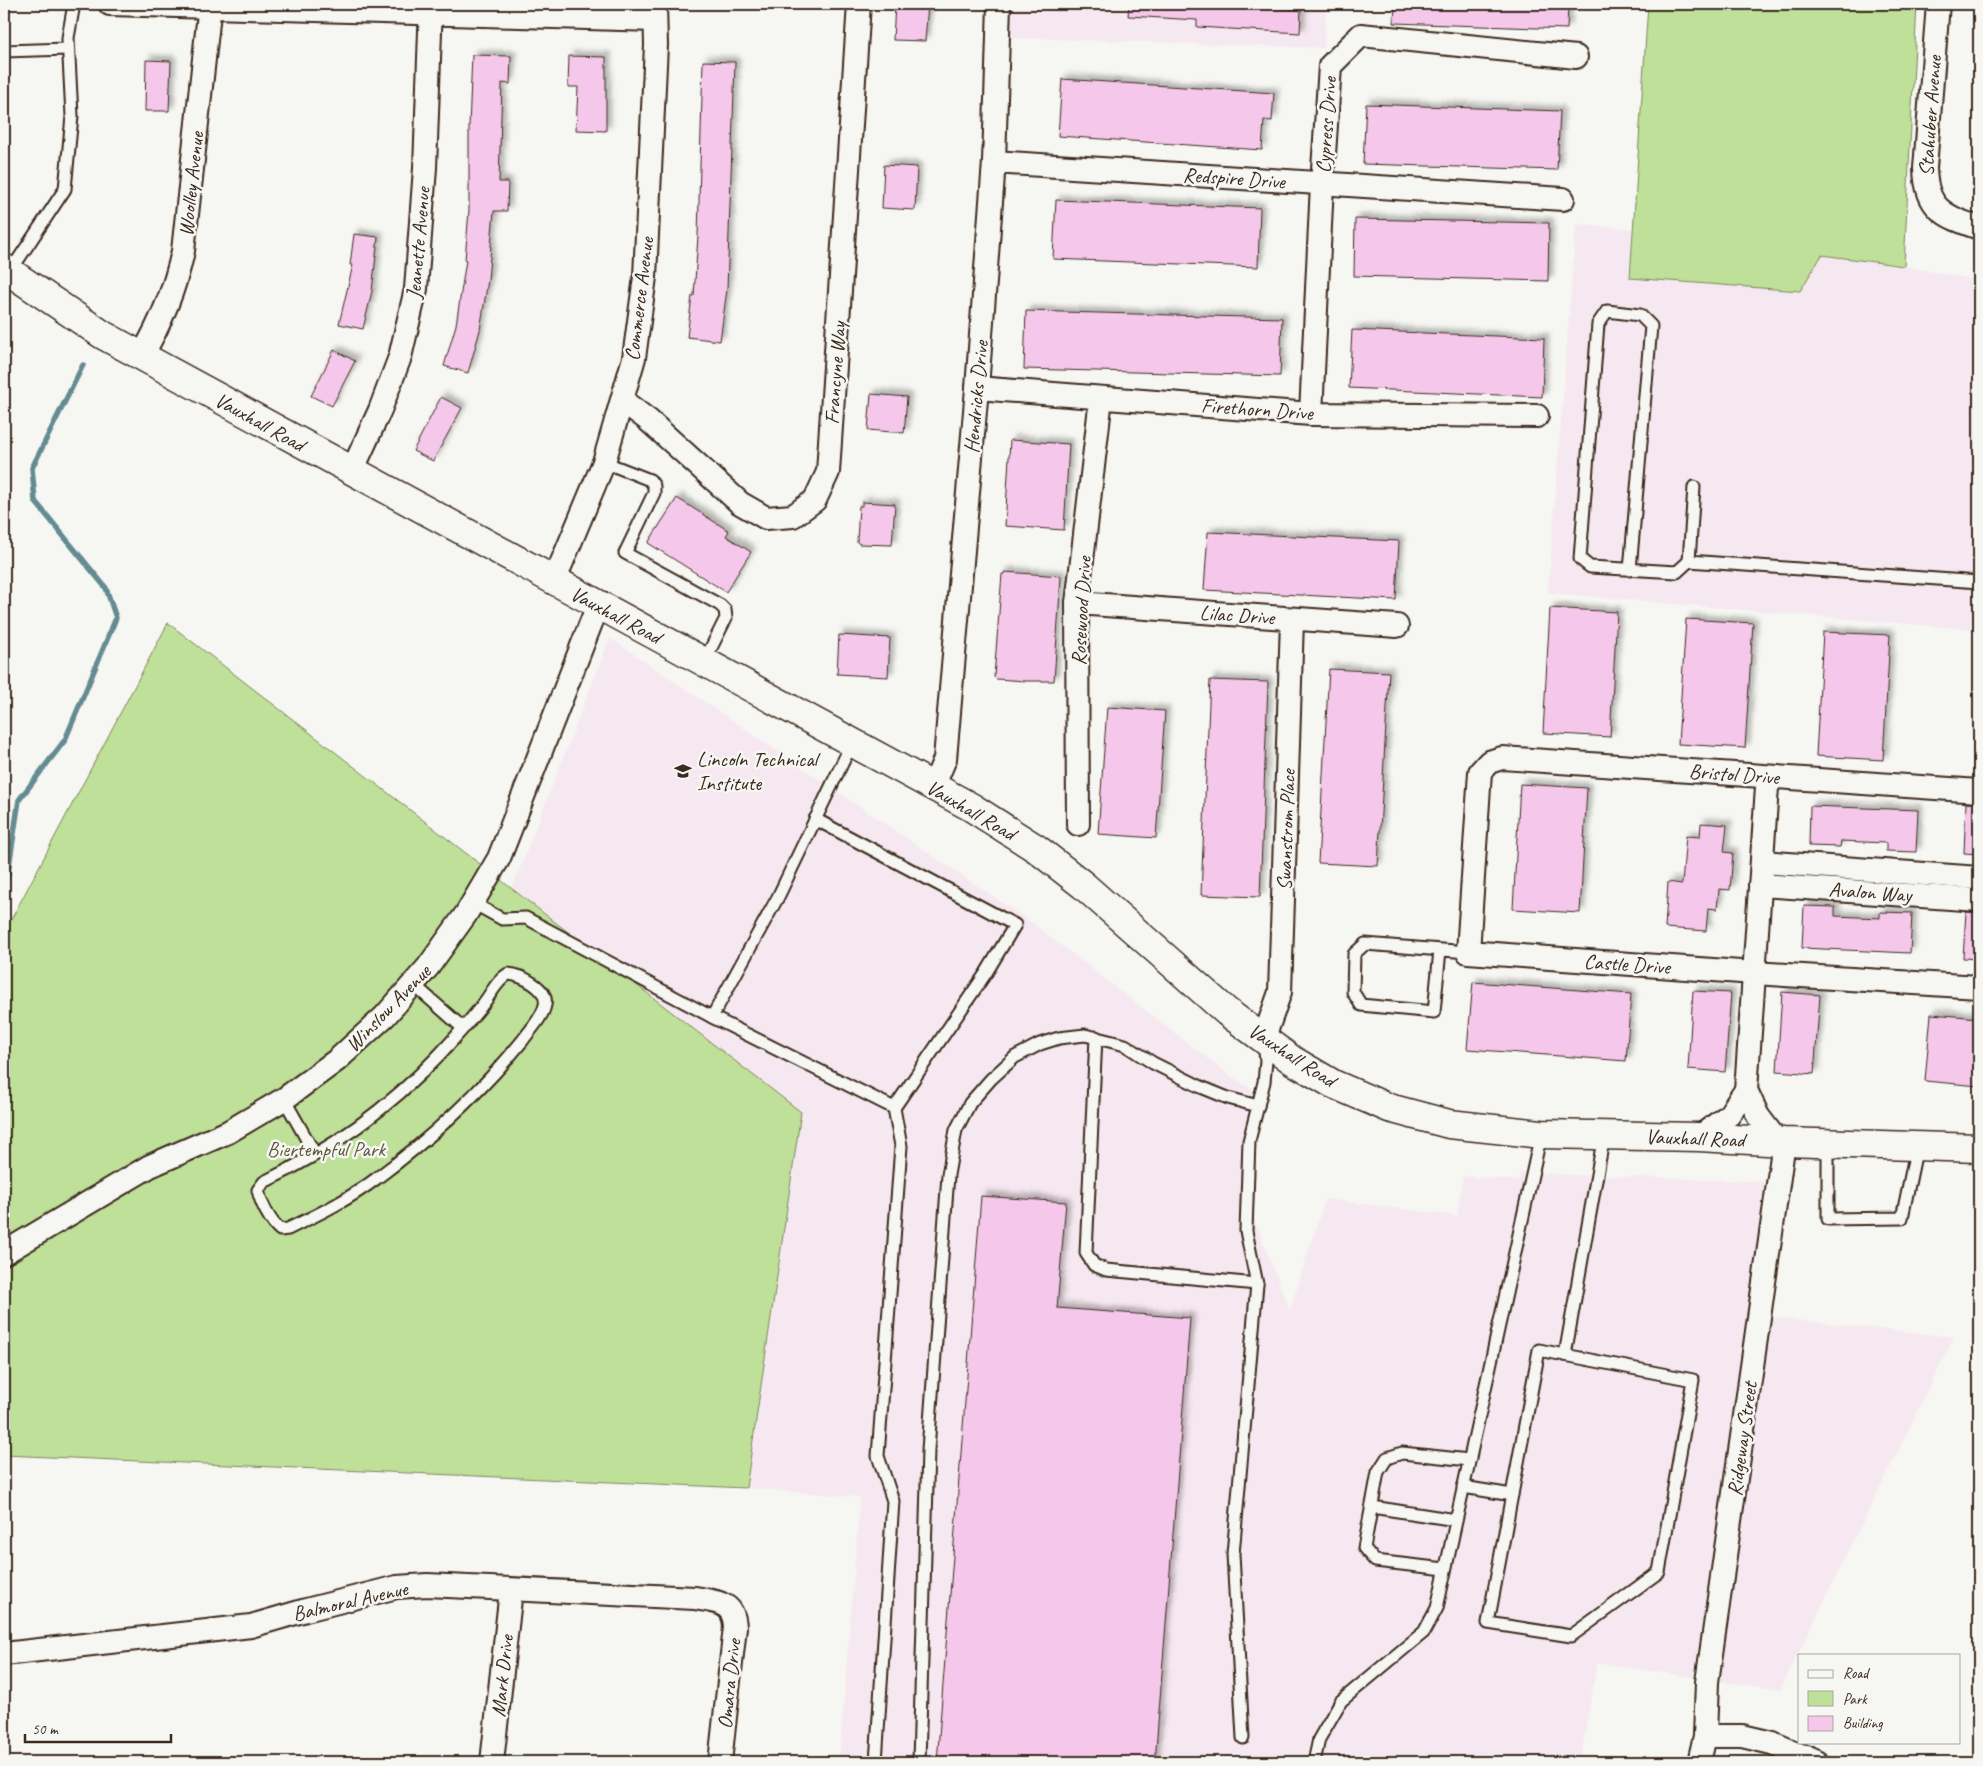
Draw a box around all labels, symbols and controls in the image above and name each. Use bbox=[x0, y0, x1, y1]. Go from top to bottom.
street label: Stahuber Avenue bbox=[1913, 54, 1947, 177]
street label: Cypress Drive bbox=[1310, 75, 1342, 174]
street label: Woolley Avenue bbox=[173, 130, 210, 237]
street label: Redspire Drive bbox=[1182, 161, 1287, 195]
street label: Jeanette Avenue bbox=[400, 184, 436, 301]
street label: Commerce Avenue bbox=[619, 235, 660, 362]
street label: Francyne Way bbox=[818, 319, 852, 425]
street label: Hendricks Drive bbox=[958, 338, 994, 454]
street label: Vauxhall Road bbox=[210, 387, 313, 459]
street label: Firethorn Drive bbox=[1200, 392, 1315, 426]
street label: Rosewood Drive bbox=[1065, 555, 1097, 666]
street label: Vauxhall Road bbox=[566, 580, 669, 651]
street label: Lilac Drive bbox=[1199, 599, 1277, 631]
place label: Lincoln Technical Institute bbox=[697, 746, 821, 796]
street label: Bristol Drive bbox=[1688, 758, 1782, 790]
school or university icon: Lincoln Technical Institute bbox=[673, 761, 693, 781]
street label: Swanstrom Place bbox=[1271, 767, 1301, 891]
street label: Vauxhall Road bbox=[922, 774, 1024, 848]
street label: Avalon Way bbox=[1828, 876, 1914, 908]
street label: Castle Drive bbox=[1583, 948, 1673, 980]
street label: Winslow Avenue bbox=[340, 958, 437, 1057]
street label: Vauxhall Road bbox=[1243, 1017, 1344, 1095]
street label: Vauxhall Road bbox=[1645, 1123, 1749, 1153]
park label: Biertempful Park bbox=[267, 1136, 386, 1162]
street label: Ridgeway Street bbox=[1721, 1378, 1763, 1498]
street label: Balmoral Avenue bbox=[290, 1575, 411, 1627]
street label: Mark Drive bbox=[485, 1633, 519, 1718]
street label: Omara Drive bbox=[711, 1636, 747, 1730]
legend bbox=[1798, 1654, 1960, 1744]
text: Road bbox=[1843, 1664, 1870, 1683]
text: Park bbox=[1843, 1690, 1868, 1709]
scale bar bbox=[25, 1711, 171, 1743]
text: Building bbox=[1843, 1714, 1883, 1733]
text: 50 m bbox=[32, 1720, 59, 1739]

